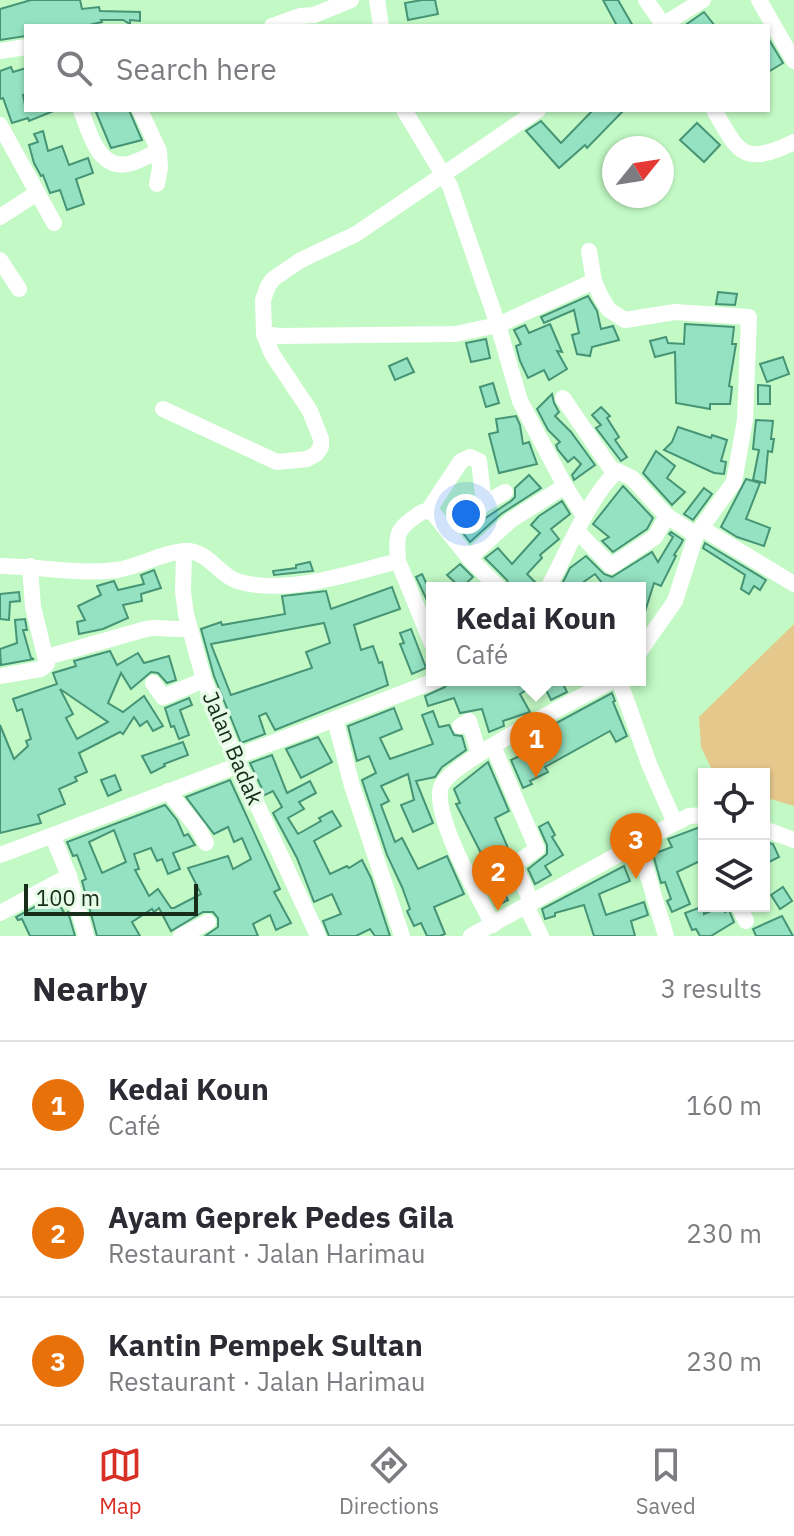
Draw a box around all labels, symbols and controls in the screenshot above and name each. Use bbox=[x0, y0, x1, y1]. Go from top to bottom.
search box bbox=[24, 24, 770, 112]
icon: search bbox=[52, 46, 96, 90]
text: Search here bbox=[116, 49, 277, 88]
north arrow bbox=[602, 136, 674, 208]
your location bbox=[446, 494, 486, 534]
popup bbox=[426, 582, 646, 686]
text: Kedai Koun bbox=[456, 598, 616, 637]
text: Café bbox=[456, 637, 508, 671]
street label: Jalan Badak bbox=[197, 687, 271, 809]
pin: 1 bbox=[510, 712, 562, 778]
map controls bbox=[698, 768, 770, 912]
button: locate bbox=[698, 768, 770, 840]
pin: 3 bbox=[610, 813, 662, 879]
button: layers bbox=[698, 840, 770, 912]
pin: 2 bbox=[472, 845, 524, 911]
scale bar bbox=[24, 880, 198, 916]
text: 100 m bbox=[36, 883, 100, 912]
text: Nearby bbox=[32, 966, 147, 1010]
text: 3 results bbox=[660, 971, 762, 1005]
text: Kedai Koun bbox=[108, 1069, 269, 1108]
text: 1 bbox=[50, 1088, 66, 1122]
text: 160 m bbox=[686, 1088, 762, 1122]
text: Café bbox=[108, 1108, 161, 1142]
text: Ayam Geprek Pedes Gila bbox=[108, 1197, 454, 1236]
text: 2 bbox=[50, 1216, 66, 1250]
text: 230 m bbox=[686, 1216, 762, 1250]
text: Restaurant · Jalan Harimau bbox=[108, 1236, 425, 1270]
text: Kantin Pempek Sultan bbox=[108, 1325, 423, 1364]
text: 3 bbox=[50, 1344, 66, 1378]
text: 230 m bbox=[686, 1344, 762, 1378]
text: Restaurant · Jalan Harimau bbox=[108, 1364, 425, 1398]
tab: Map bbox=[98, 1443, 142, 1520]
tab: Directions bbox=[339, 1443, 439, 1520]
tab: Saved bbox=[636, 1443, 696, 1520]

